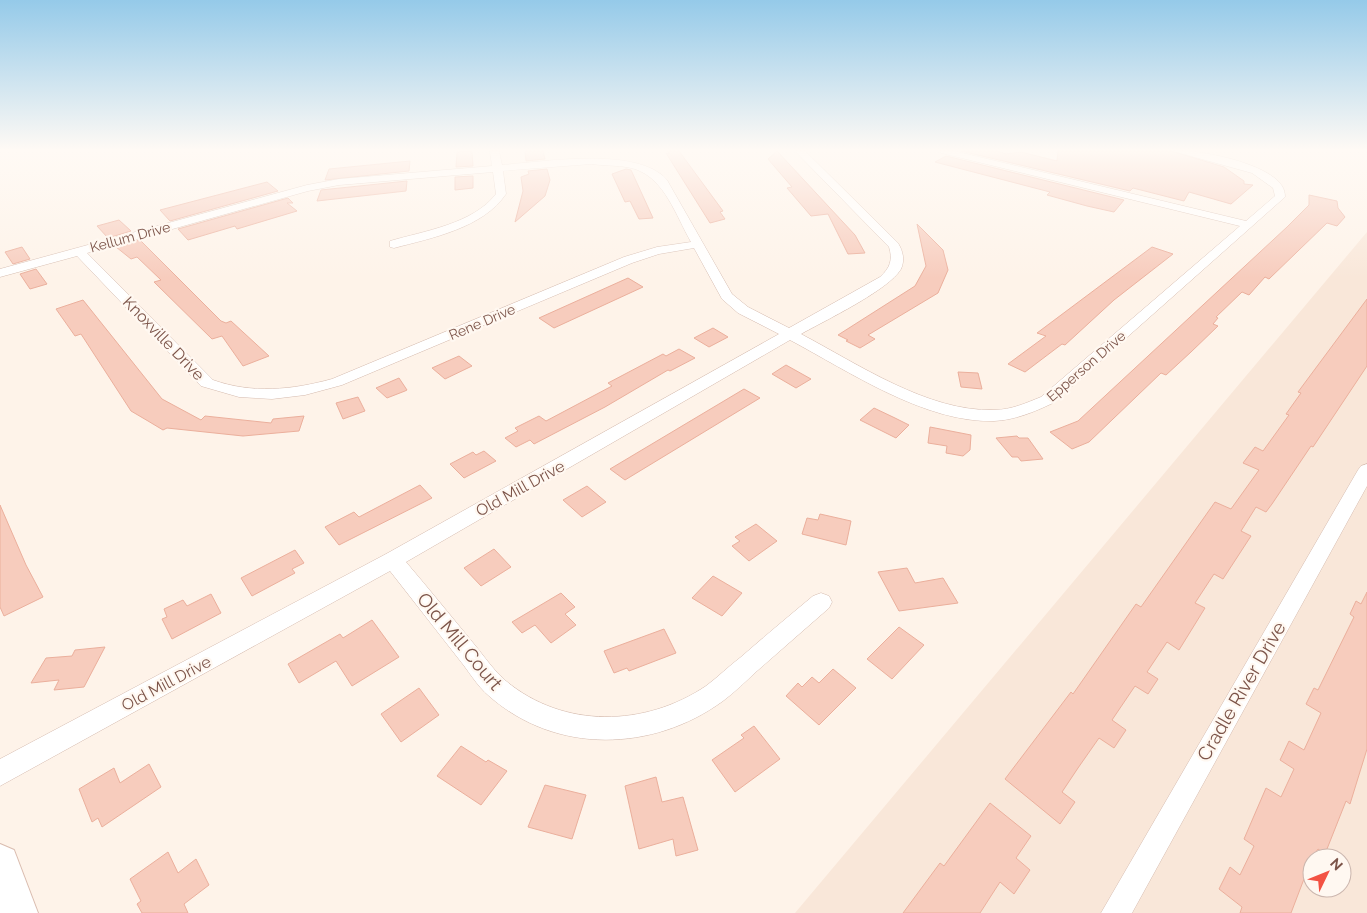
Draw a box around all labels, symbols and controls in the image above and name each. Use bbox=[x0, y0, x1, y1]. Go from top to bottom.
street label: Kellum Drive bbox=[88, 219, 172, 255]
street label: Knoxville Drive bbox=[119, 292, 208, 384]
street label: Rene Drive bbox=[446, 301, 518, 343]
street label: Epperson Drive bbox=[1043, 327, 1129, 405]
street label: Old Mill Drive bbox=[473, 456, 568, 521]
street label: Old Mill Court bbox=[413, 588, 507, 695]
street label: Cradle River Drive bbox=[1192, 618, 1290, 764]
street label: Old Mill Drive bbox=[118, 652, 214, 715]
north arrow bbox=[1302, 848, 1352, 898]
text: N bbox=[1327, 855, 1346, 873]

